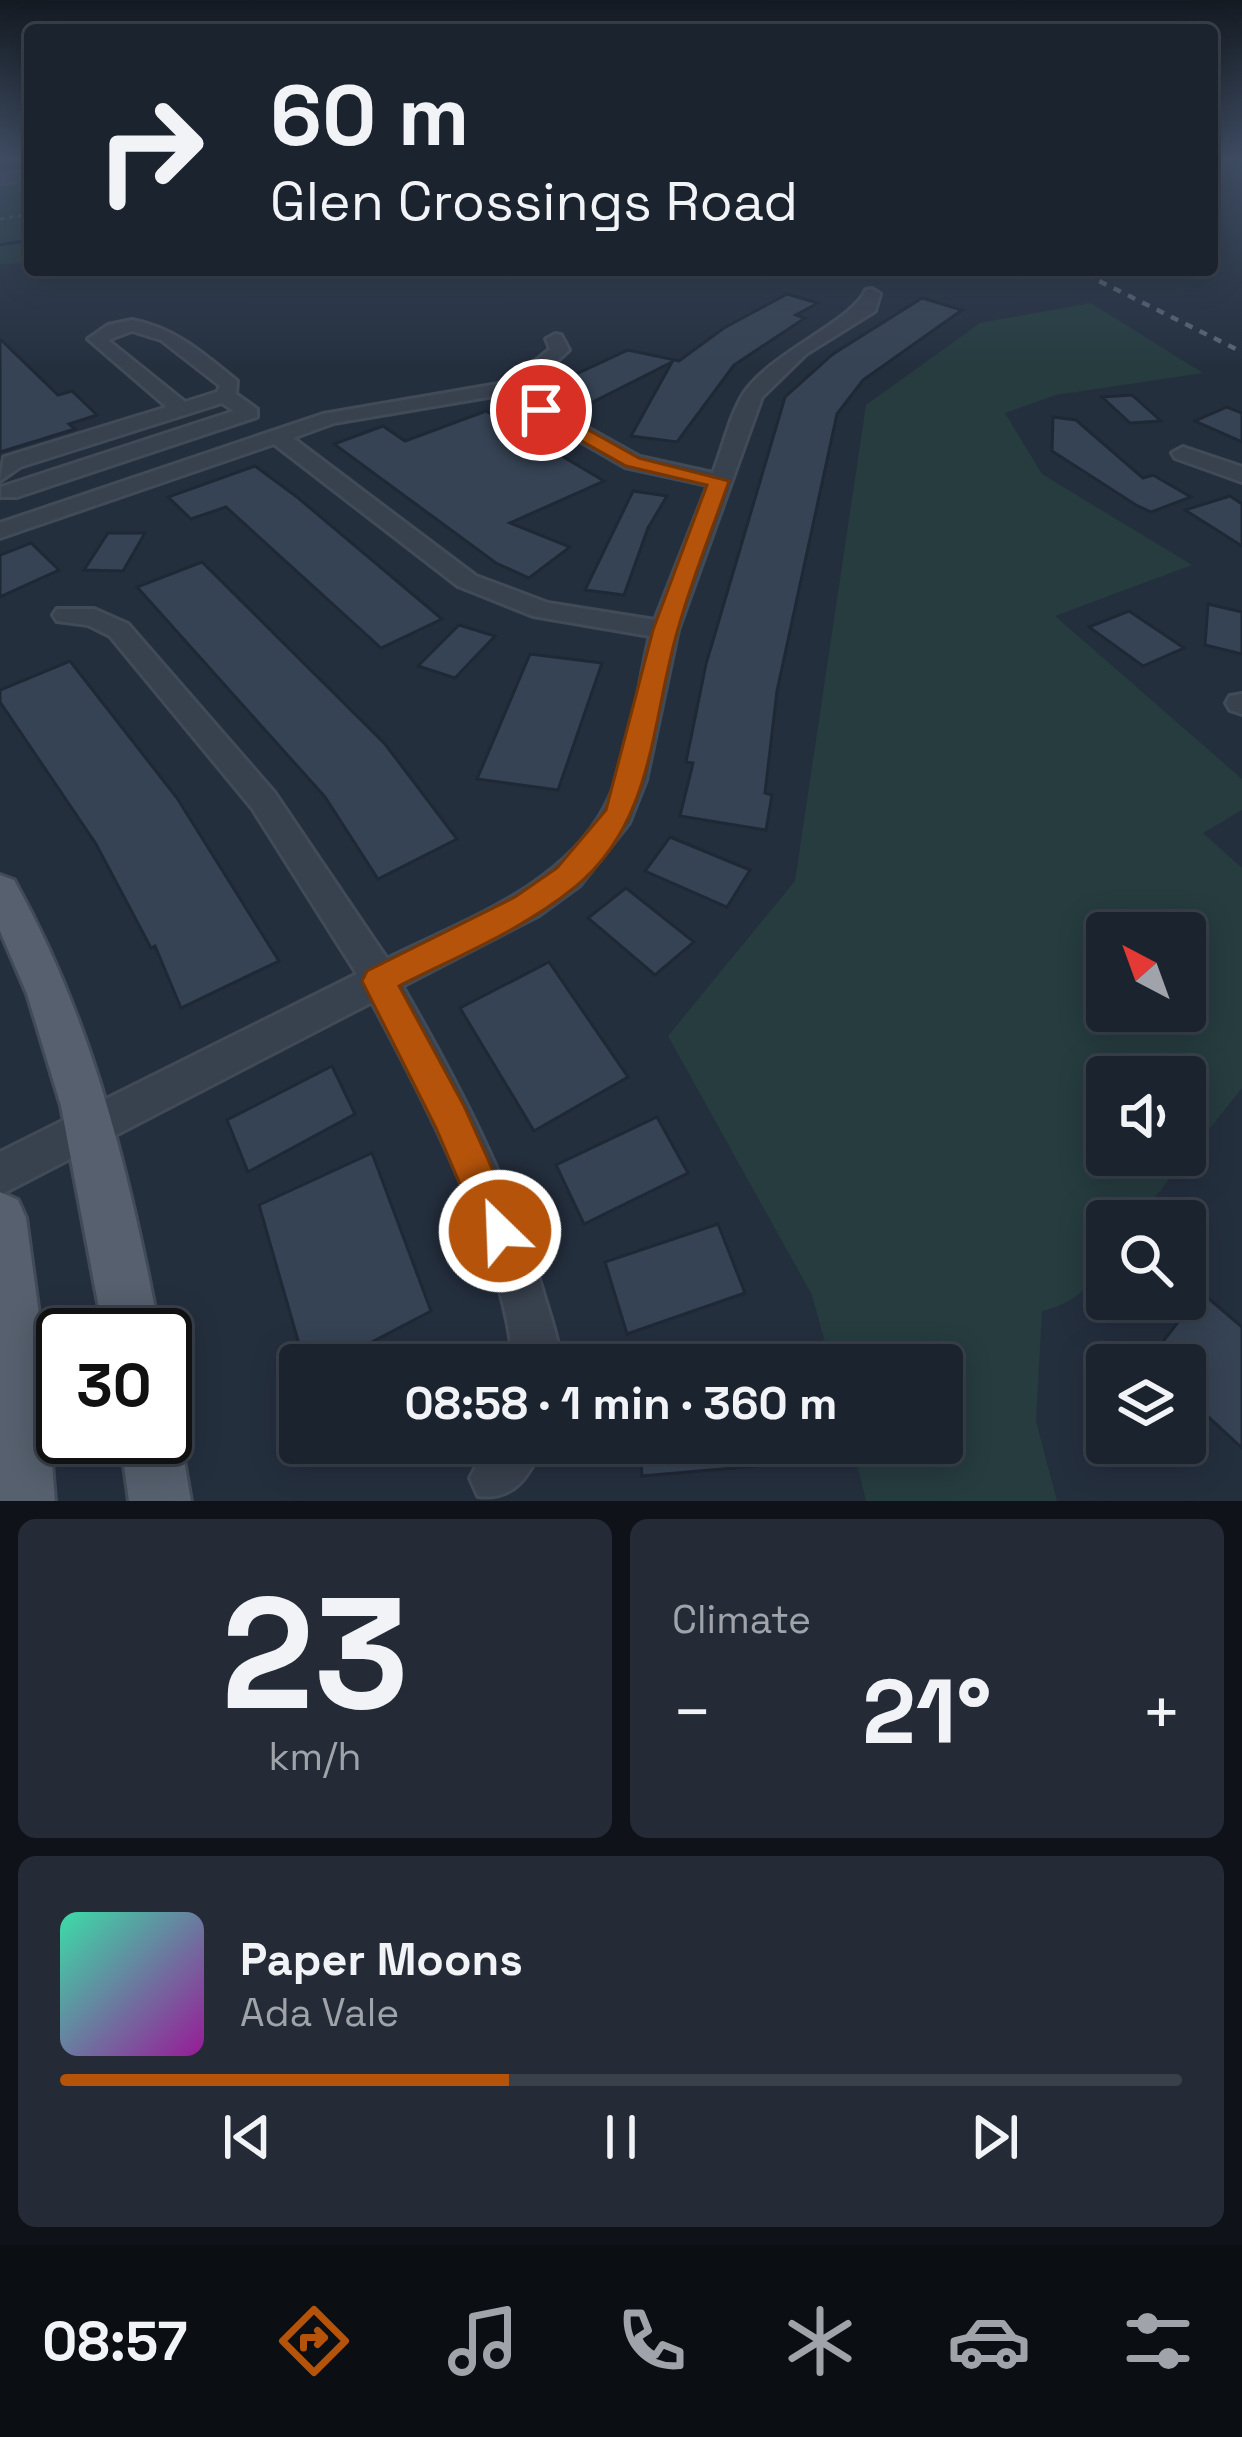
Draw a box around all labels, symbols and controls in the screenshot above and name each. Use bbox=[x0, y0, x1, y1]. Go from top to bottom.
text: 60 m bbox=[270, 62, 469, 170]
icon: right bbox=[72, 72, 228, 228]
text: Glen Crossings Road bbox=[270, 167, 798, 236]
pin bbox=[490, 359, 592, 461]
icon: arrive bbox=[508, 377, 574, 443]
north arrow bbox=[1086, 912, 1206, 1032]
map controls bbox=[1086, 912, 1206, 1464]
button: sound bbox=[1086, 1056, 1206, 1176]
position arrow bbox=[437, 1168, 563, 1294]
button: search bbox=[1086, 1200, 1206, 1320]
speed limit sign: 30 bbox=[36, 1308, 192, 1464]
button: layers bbox=[1086, 1344, 1206, 1464]
text: 08:58 · 1 min · 360 m bbox=[405, 1375, 838, 1432]
text: 23 bbox=[221, 1554, 409, 1754]
text: Climate bbox=[672, 1595, 811, 1644]
text: 21° bbox=[862, 1654, 992, 1769]
text: − bbox=[672, 1670, 713, 1754]
text: + bbox=[1141, 1670, 1182, 1754]
text: km/h bbox=[269, 1732, 361, 1781]
text: Paper Moons bbox=[240, 1931, 523, 1988]
text: Ada Vale bbox=[240, 1988, 399, 2037]
icon: previous bbox=[214, 2104, 280, 2170]
icon: pause bbox=[588, 2104, 654, 2170]
icon: next bbox=[962, 2104, 1028, 2170]
icon: directions bbox=[272, 2299, 356, 2383]
icon: music bbox=[441, 2299, 525, 2383]
icon: phone bbox=[610, 2299, 694, 2383]
icon: climate bbox=[778, 2299, 862, 2383]
icon: car bbox=[947, 2299, 1031, 2383]
icon: filters bbox=[1116, 2299, 1200, 2383]
text: 08:57 bbox=[42, 2307, 188, 2376]

